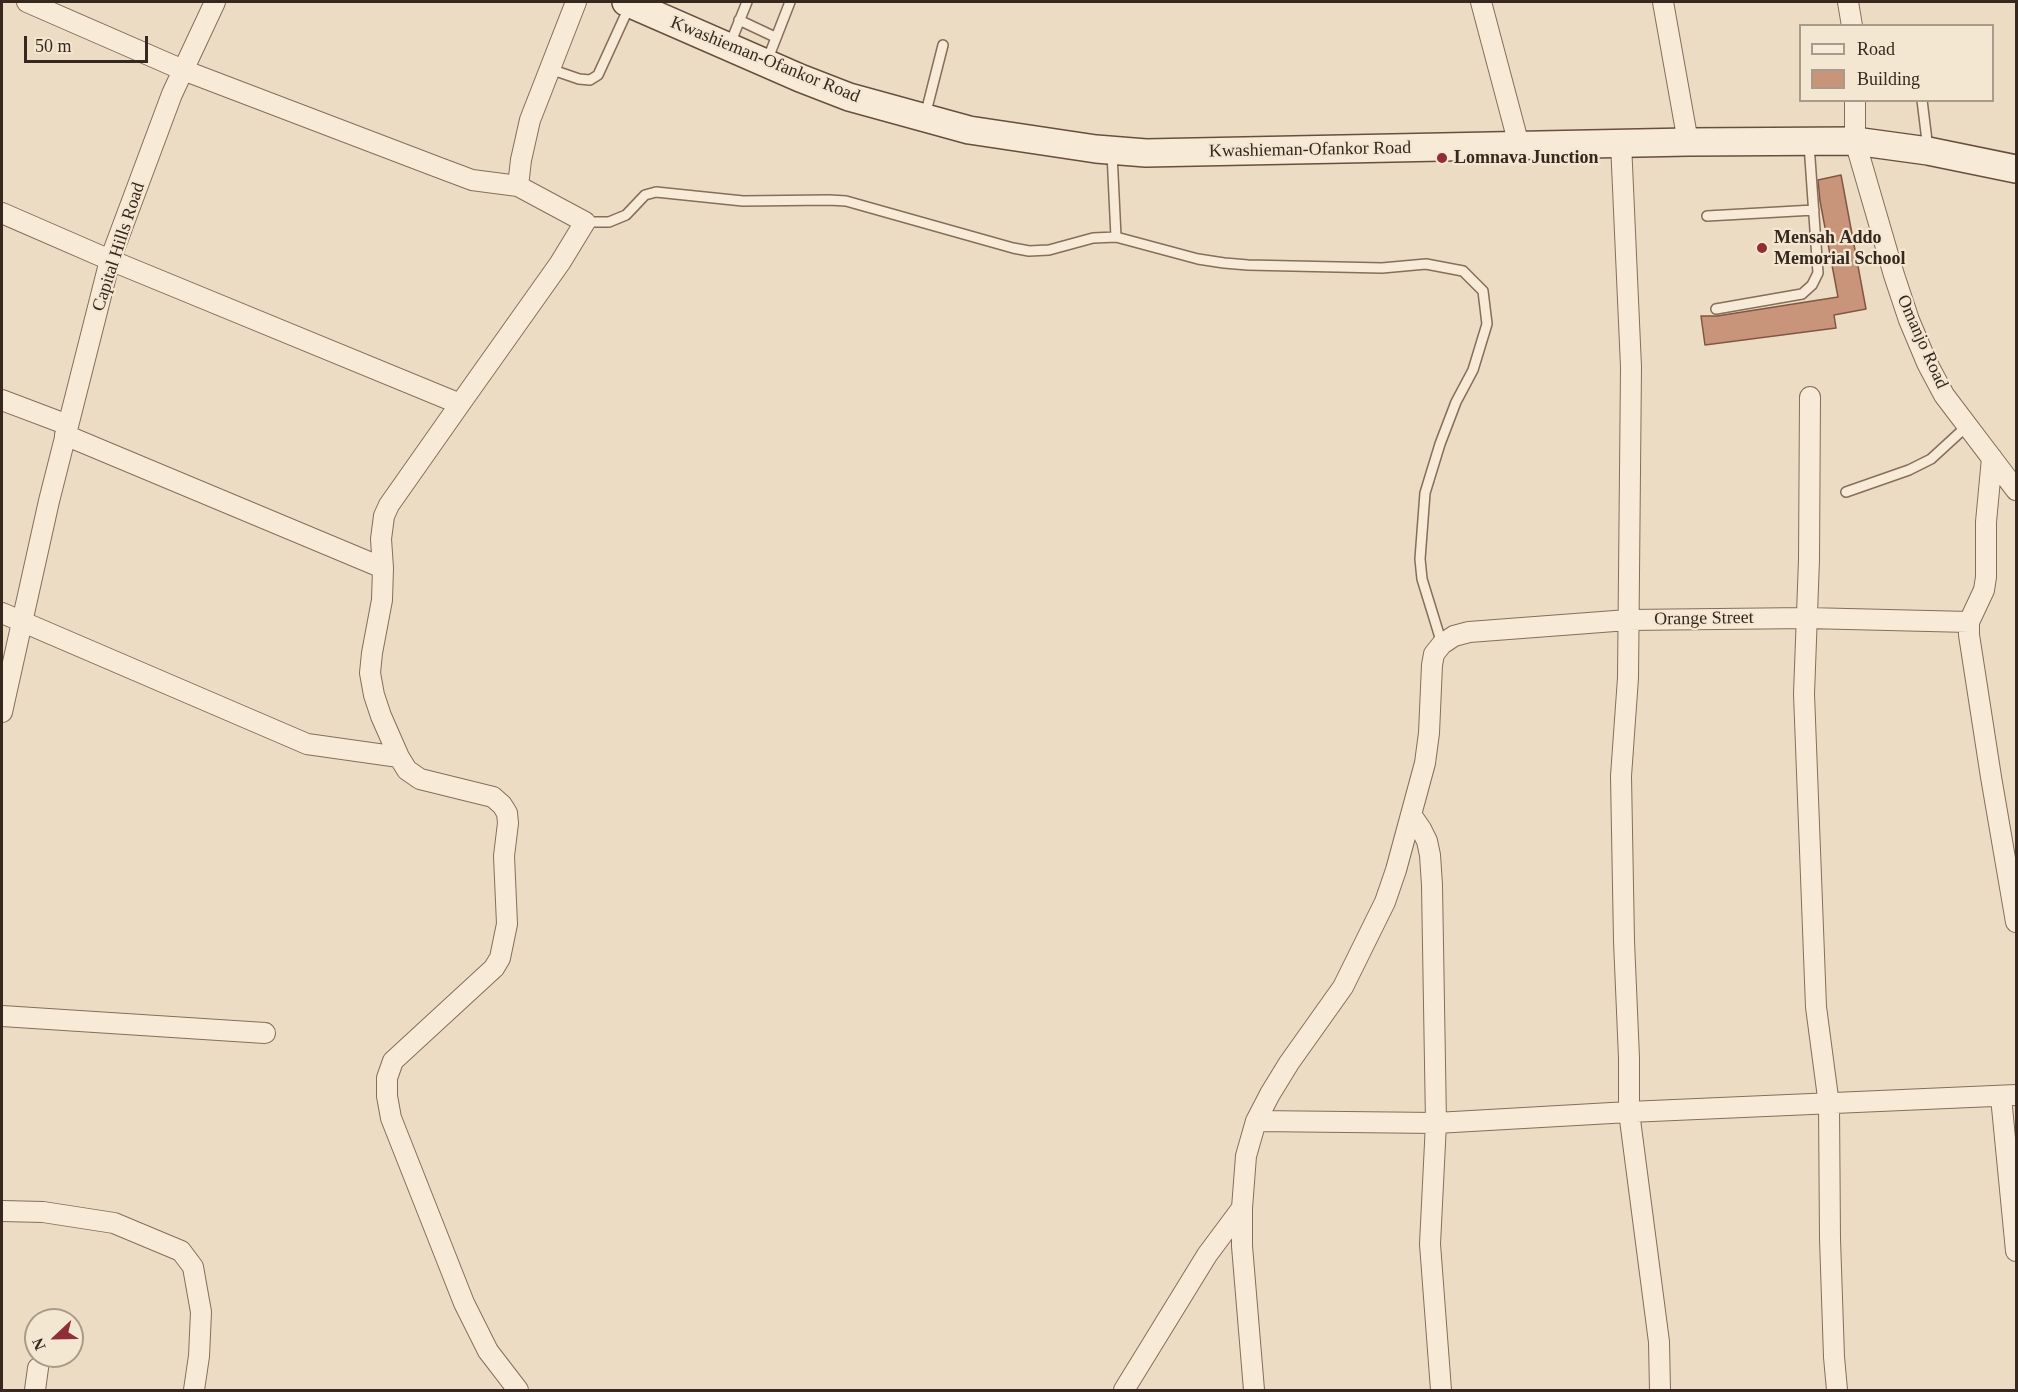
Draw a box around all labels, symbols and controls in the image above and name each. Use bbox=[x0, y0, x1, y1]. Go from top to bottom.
street label: Kwashieman-Ofankor Road bbox=[667, 12, 863, 108]
scale bar bbox=[27, 24, 152, 62]
legend bbox=[1799, 24, 1994, 102]
text: 50 m bbox=[35, 36, 72, 56]
text: Road bbox=[1857, 39, 1895, 59]
text: Building bbox=[1857, 69, 1920, 89]
street label: Kwashieman-Ofankor Road bbox=[1209, 137, 1411, 163]
place label: Lomnava Junction bbox=[1454, 147, 1599, 169]
marker: Lomnava Junction bbox=[1435, 151, 1449, 165]
street label: Capital Hills Road bbox=[88, 180, 150, 314]
place label: Mensah Addo Memorial School bbox=[1774, 227, 1905, 270]
marker: Mensah Addo Memorial School bbox=[1755, 241, 1769, 255]
street label: Omanjo Road bbox=[1892, 292, 1952, 392]
street label: Orange Street bbox=[1654, 607, 1754, 631]
north arrow bbox=[24, 1308, 84, 1368]
text: N bbox=[29, 1336, 49, 1353]

